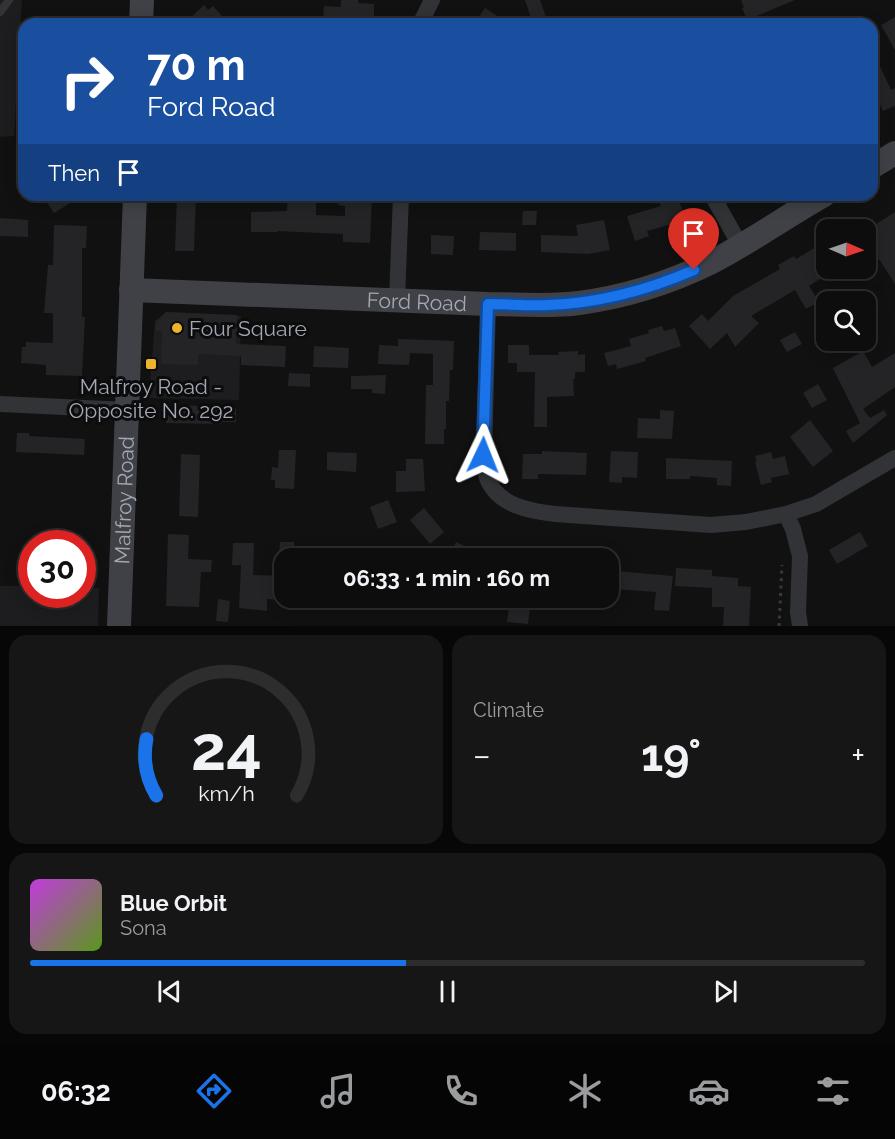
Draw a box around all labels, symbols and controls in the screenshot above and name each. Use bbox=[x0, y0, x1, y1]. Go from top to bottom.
text: 70 m bbox=[147, 41, 246, 90]
icon: right bbox=[48, 42, 126, 120]
text: Ford Road bbox=[147, 91, 276, 122]
icon: arrive bbox=[112, 156, 145, 189]
text: Then bbox=[48, 160, 100, 186]
pin bbox=[668, 208, 719, 270]
icon: arrive bbox=[677, 217, 710, 250]
north arrow bbox=[816, 219, 876, 279]
map controls bbox=[816, 219, 876, 351]
street label: Ford Road bbox=[366, 287, 467, 316]
button: search bbox=[816, 291, 876, 351]
place label: Four Square bbox=[189, 316, 307, 341]
marker: Four Square bbox=[170, 321, 184, 335]
marker: Malfroy Road - Opposite No. 292 bbox=[144, 357, 158, 371]
place label: Malfroy Road - Opposite No. 292 bbox=[69, 374, 233, 423]
position arrow bbox=[451, 423, 515, 487]
street label: Malfroy Road bbox=[109, 436, 139, 565]
speed limit sign: 30 bbox=[18, 530, 96, 608]
text: 06:33 · 1 min · 160 m bbox=[343, 565, 550, 591]
text: Climate bbox=[473, 698, 544, 722]
text: 24 bbox=[191, 711, 261, 785]
text: 19° bbox=[641, 729, 701, 782]
text: − bbox=[473, 736, 491, 775]
text: + bbox=[851, 736, 865, 775]
text: km/h bbox=[198, 782, 254, 807]
text: Blue Orbit bbox=[120, 890, 227, 916]
text: Sona bbox=[120, 916, 167, 940]
icon: previous bbox=[153, 975, 186, 1008]
icon: pause bbox=[431, 975, 464, 1008]
icon: next bbox=[709, 975, 742, 1008]
icon: directions bbox=[193, 1070, 235, 1112]
icon: music bbox=[317, 1070, 359, 1112]
icon: phone bbox=[440, 1070, 482, 1112]
icon: climate bbox=[564, 1070, 606, 1112]
icon: car bbox=[688, 1070, 730, 1112]
icon: filters bbox=[812, 1070, 854, 1112]
text: 06:32 bbox=[41, 1076, 111, 1107]

